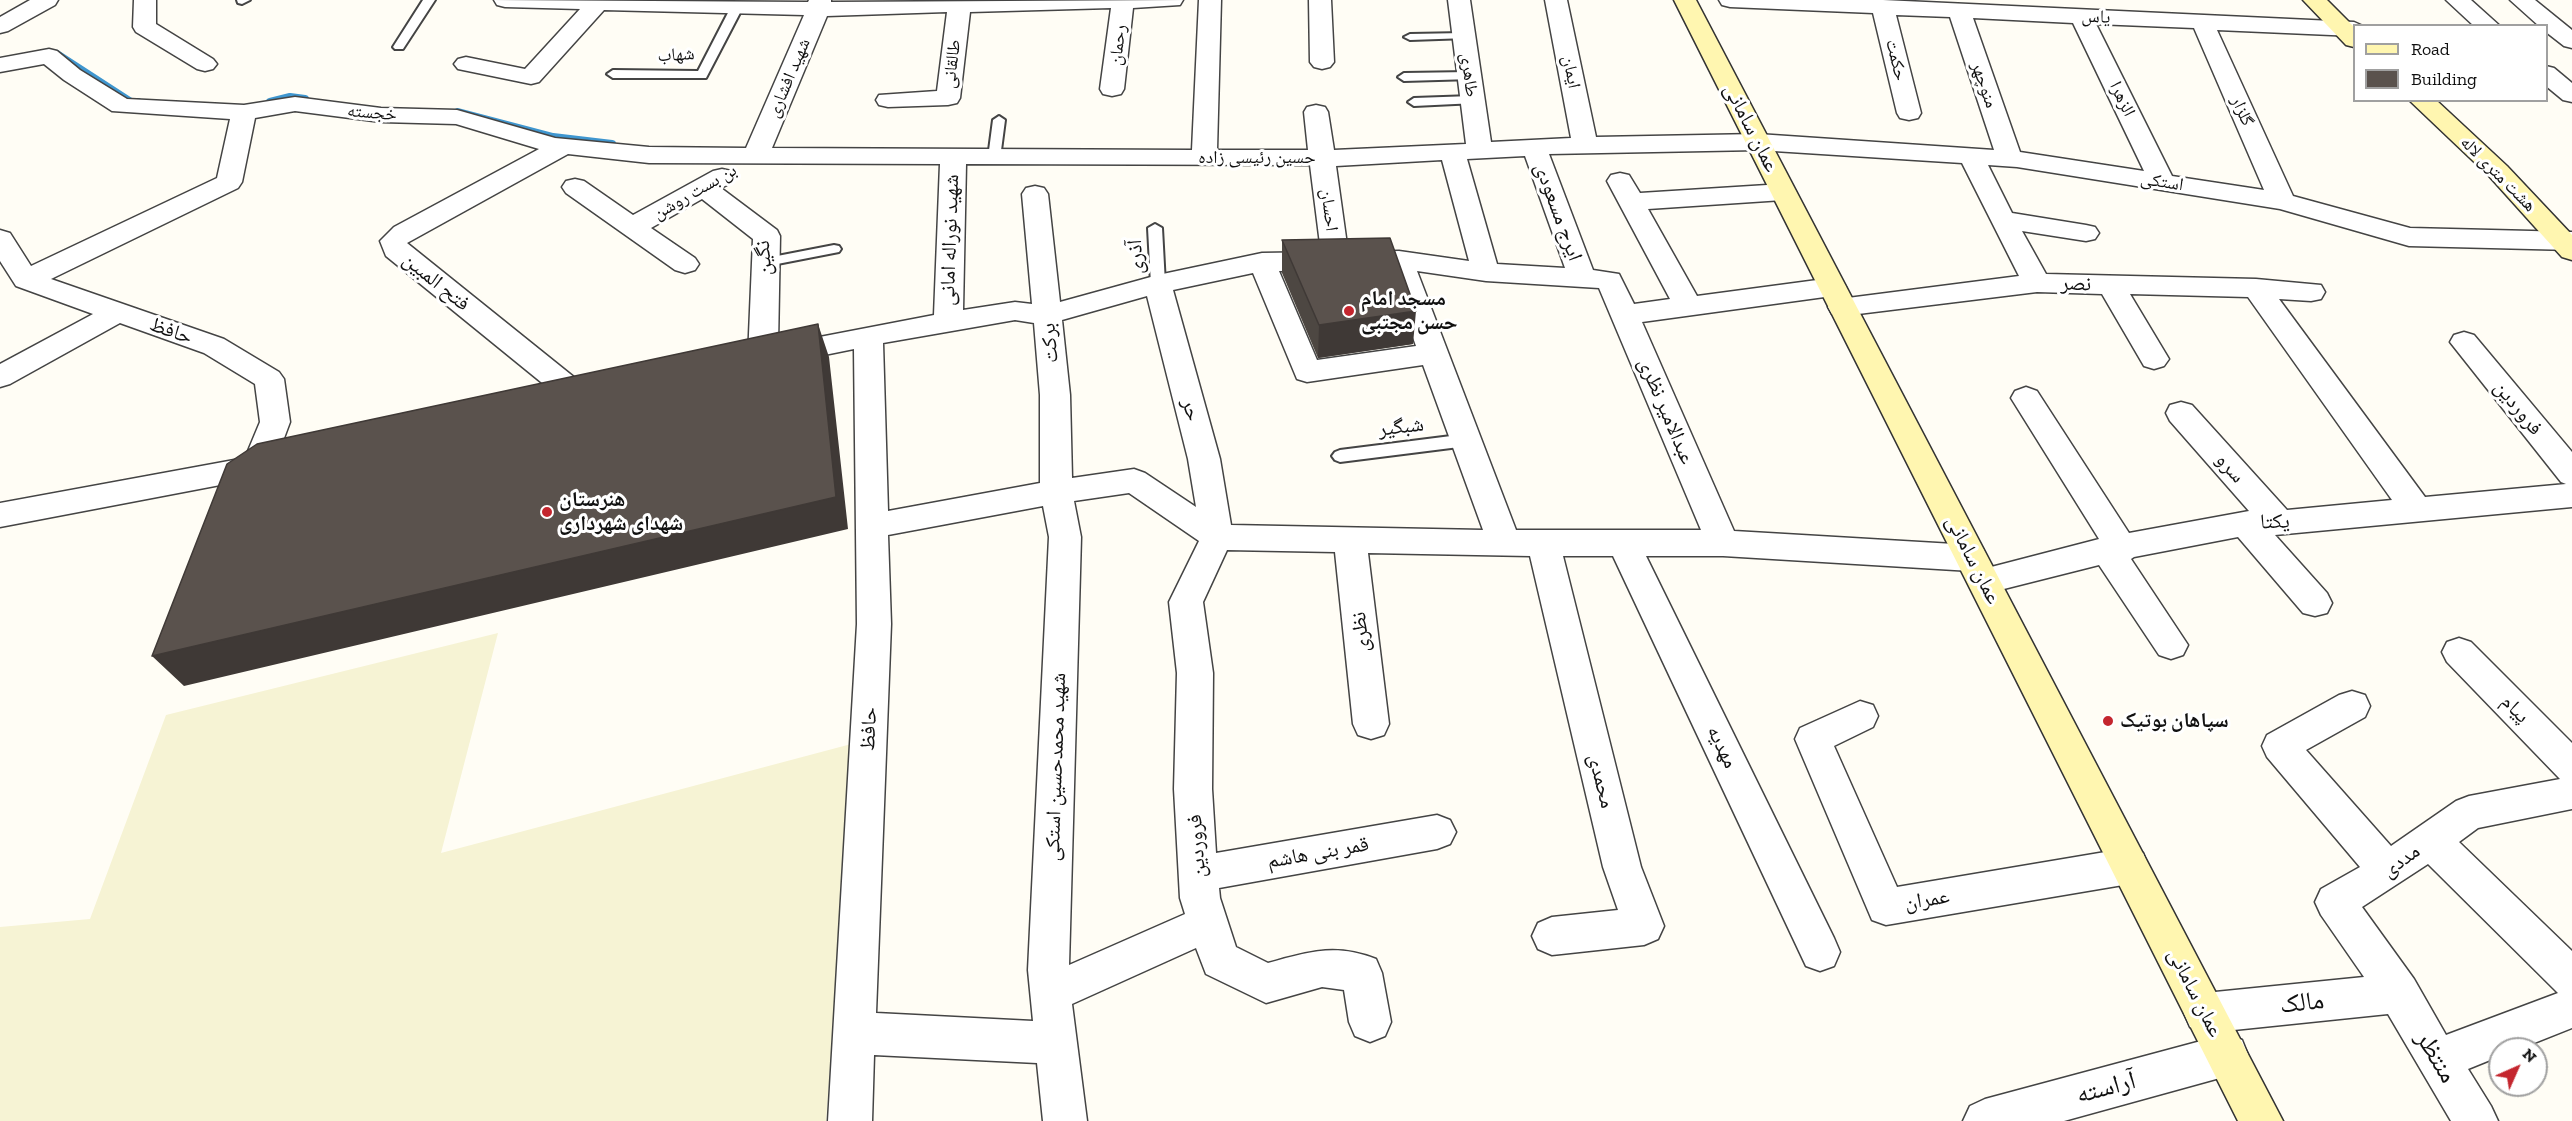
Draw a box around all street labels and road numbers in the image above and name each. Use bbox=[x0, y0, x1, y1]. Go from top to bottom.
street label: یاس bbox=[2081, 5, 2111, 29]
street label: رحمان bbox=[1105, 23, 1131, 67]
street label: شهید افشاری bbox=[763, 35, 815, 121]
street label: حکمت bbox=[1880, 37, 1912, 83]
street label: طالقانی bbox=[938, 38, 966, 90]
street label: شهاب bbox=[657, 43, 695, 67]
street label: طاهری bbox=[1456, 52, 1482, 98]
street label: ایمان bbox=[1557, 54, 1585, 90]
street label: منوچهر bbox=[1966, 59, 2002, 111]
street label: الزهرا bbox=[2104, 78, 2140, 120]
street label: عمان سامانی bbox=[1718, 80, 1784, 176]
street label: گلزار bbox=[2226, 93, 2258, 129]
street label: خجسته bbox=[346, 100, 398, 126]
street label: هشت متری لاله bbox=[2456, 132, 2540, 216]
street label: حسین رئیسی زاده bbox=[1198, 147, 1316, 169]
street label: بن بست روشن bbox=[649, 159, 741, 225]
street label: ایرج مسعودی bbox=[1529, 160, 1587, 264]
street label: استکی bbox=[2139, 168, 2185, 196]
street label: شهید نوراله امانی bbox=[935, 174, 965, 306]
street label: احسان bbox=[1316, 187, 1342, 233]
street label: آذری bbox=[1123, 239, 1149, 275]
street label: نگین bbox=[750, 240, 778, 276]
street label: فتح المبین bbox=[397, 247, 475, 317]
street label: نصر bbox=[2060, 271, 2092, 297]
street label: حافظ bbox=[146, 312, 196, 350]
street label: برکت bbox=[1036, 322, 1064, 364]
street label: عبدالامیر نظری bbox=[1632, 354, 1700, 468]
street label: فروردین bbox=[2488, 375, 2548, 441]
street label: حر bbox=[1176, 396, 1206, 424]
street label: شبگیر bbox=[1377, 412, 1425, 442]
street label: سرو bbox=[2210, 448, 2250, 488]
street label: یکتا bbox=[2260, 509, 2290, 535]
street label: عمان سامانی bbox=[1940, 512, 2006, 608]
street label: نظری bbox=[1346, 611, 1376, 653]
street label: شهید محمدحسین استکی bbox=[1040, 672, 1072, 862]
street label: پیام bbox=[2495, 689, 2535, 729]
street label: حافظ bbox=[855, 706, 883, 752]
street label: مهدیه bbox=[1701, 722, 1743, 772]
street label: محمدی bbox=[1582, 751, 1620, 811]
street label: فروردین bbox=[1182, 813, 1212, 879]
street label: قمر بنی هاشم bbox=[1265, 832, 1371, 874]
street label: مددی bbox=[2377, 839, 2425, 883]
street label: عمران bbox=[1903, 884, 1951, 916]
street label: عمان سامانی bbox=[2162, 945, 2228, 1041]
street label: مالک bbox=[2278, 985, 2326, 1021]
street label: منتظر bbox=[2408, 1025, 2464, 1089]
street label: آراسته bbox=[2073, 1065, 2139, 1111]

